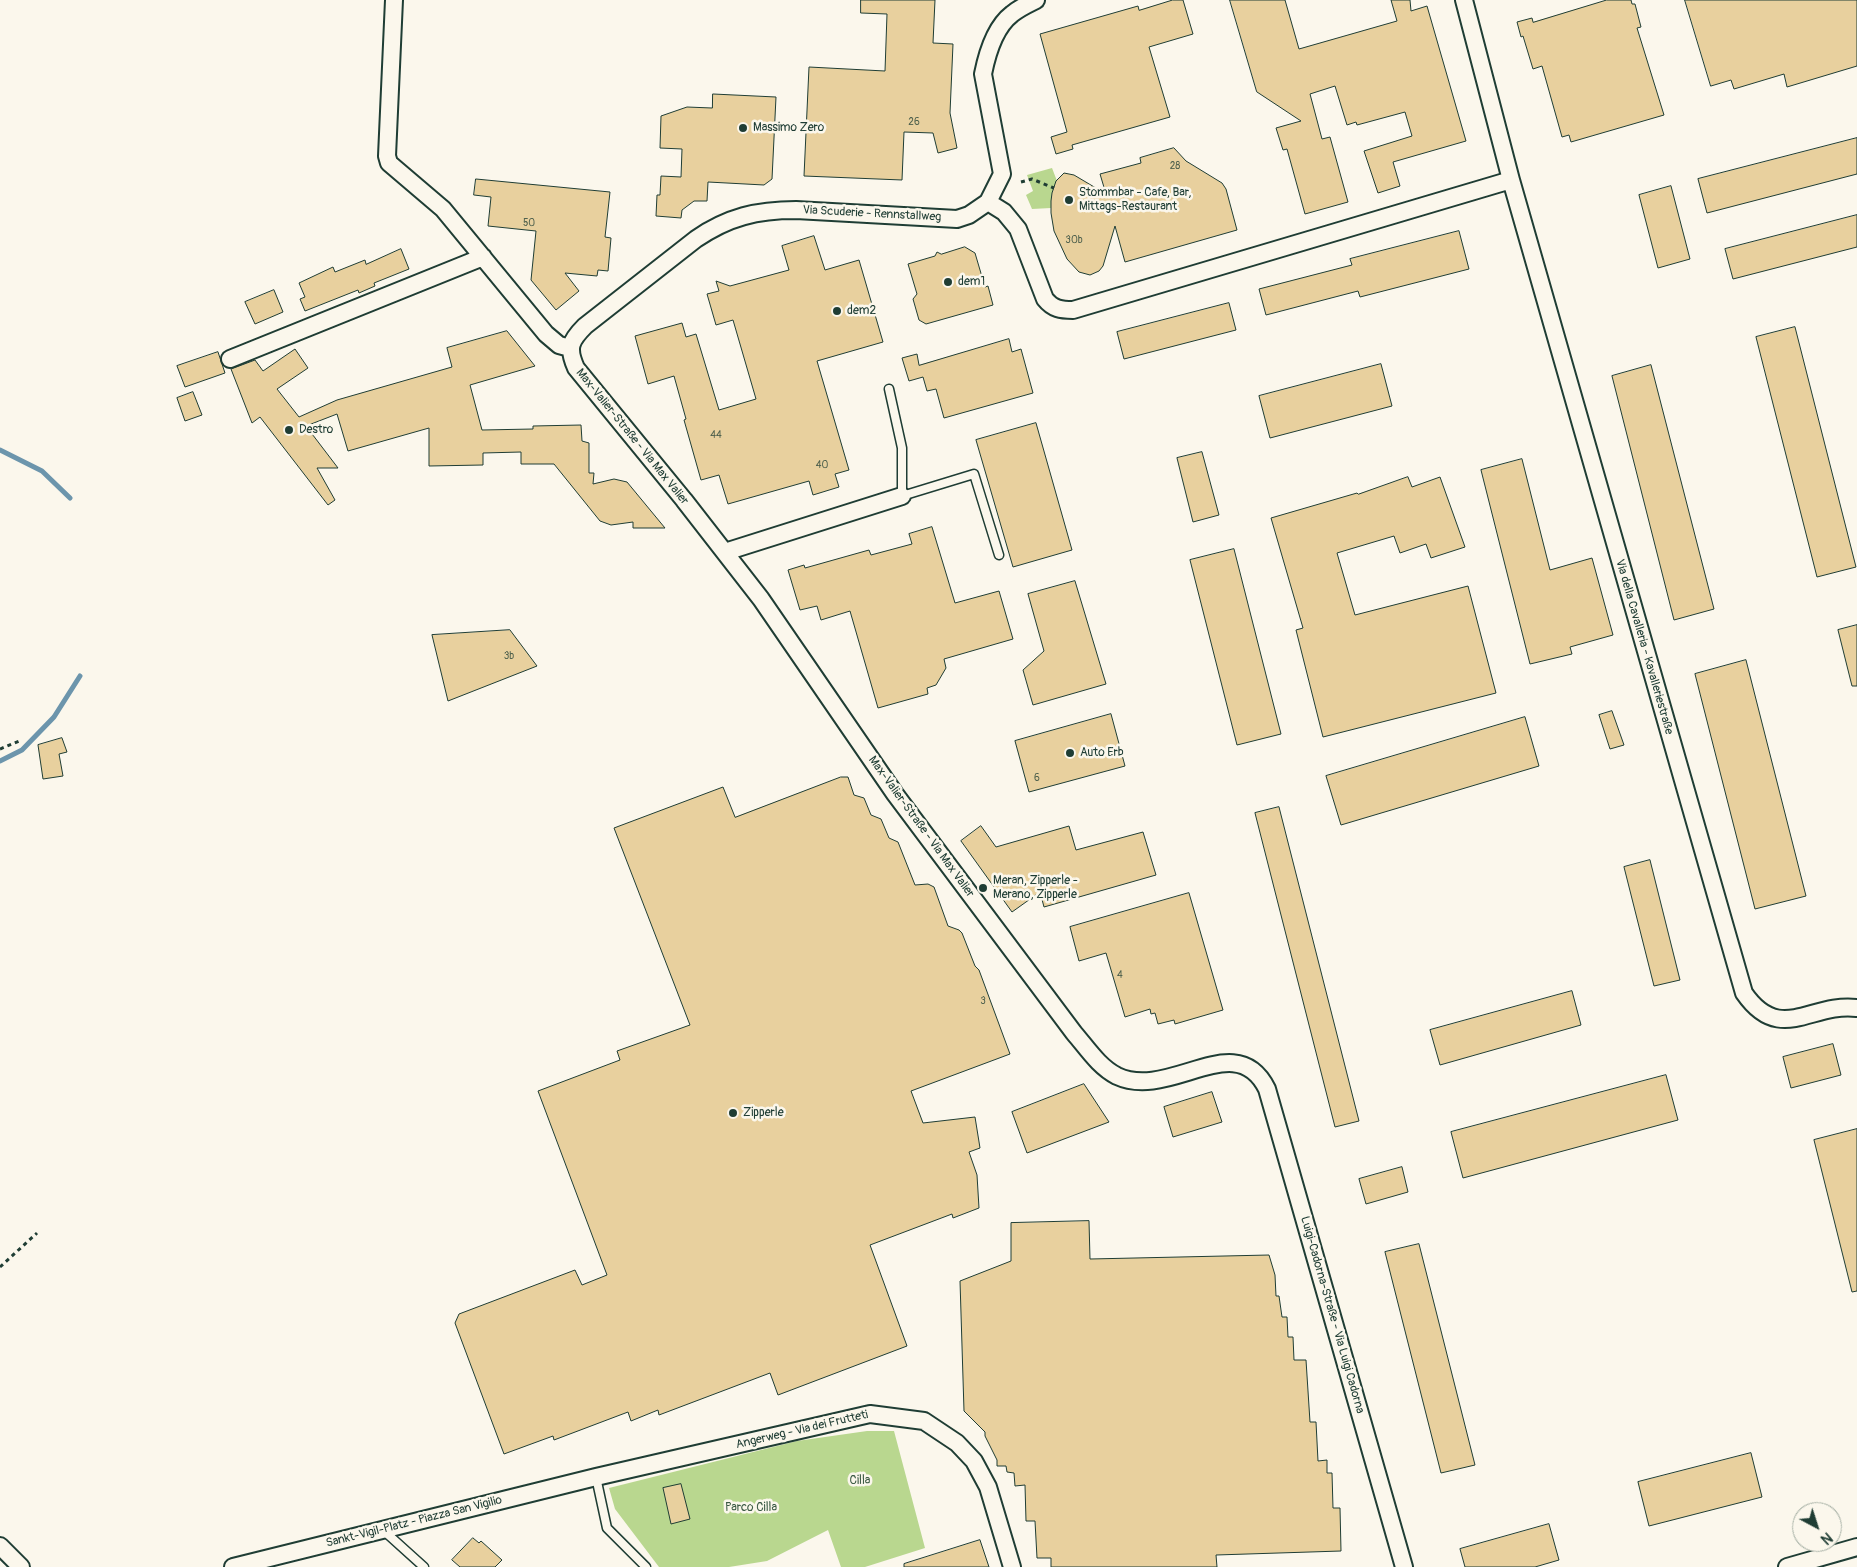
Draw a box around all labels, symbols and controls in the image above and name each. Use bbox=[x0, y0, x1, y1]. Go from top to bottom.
house number: 26 bbox=[908, 116, 920, 128]
place label: Massimo Zero bbox=[753, 121, 824, 135]
marker: Massimo Zero bbox=[737, 122, 749, 134]
house number: 28 bbox=[1170, 160, 1180, 172]
place label: Stommbar - Cafe, Bar, Mittags-Restaurant bbox=[1079, 186, 1191, 214]
marker: Stommbar - Cafe, Bar, Mittags-Restaurant bbox=[1063, 194, 1075, 206]
street label: Via Scuderie - Rennstallweg bbox=[802, 203, 942, 225]
house number: 50 bbox=[523, 217, 535, 229]
house number: 30b bbox=[1065, 234, 1083, 246]
place label: dem1 bbox=[958, 275, 985, 289]
marker: dem1 bbox=[942, 276, 954, 288]
place label: dem2 bbox=[847, 304, 876, 318]
marker: dem2 bbox=[831, 305, 843, 317]
street label: Max-Valier-Straße - Via Max Valier bbox=[573, 366, 691, 508]
place label: Destro bbox=[299, 423, 333, 437]
marker: Destro bbox=[283, 424, 295, 436]
house number: 44 bbox=[710, 429, 722, 441]
house number: 40 bbox=[816, 459, 828, 471]
street label: Via della Cavalleria - Kavalleriestraße bbox=[1612, 558, 1676, 736]
house number: 3b bbox=[504, 650, 514, 662]
place label: Auto Erb bbox=[1080, 746, 1124, 760]
marker: Auto Erb bbox=[1064, 747, 1076, 759]
street label: Max-Valier-Straße - Via Max Valier bbox=[865, 754, 977, 900]
house number: 6 bbox=[1034, 772, 1040, 784]
place label: Meran, Zipperle - Merano, Zipperle bbox=[993, 874, 1078, 902]
marker: Meran, Zipperle - Merano, Zipperle bbox=[977, 882, 989, 894]
house number: 4 bbox=[1117, 969, 1123, 981]
house number: 3 bbox=[980, 995, 986, 1007]
place label: Zipperle bbox=[743, 1106, 784, 1120]
marker: Zipperle bbox=[727, 1107, 739, 1119]
street label: Luigi-Cadorna-Straße - Via Luigi Cadorna bbox=[1297, 1215, 1367, 1415]
street label: Angerweg - Via dei Frutteti bbox=[734, 1408, 870, 1452]
park label: Cilla bbox=[850, 1474, 870, 1488]
street label: Sankt-Vigil-Platz - Piazza San Vigilio bbox=[325, 1493, 503, 1551]
park label: Parco Cilla bbox=[725, 1501, 777, 1515]
north arrow bbox=[1792, 1502, 1842, 1552]
text: N bbox=[1817, 1529, 1835, 1548]

